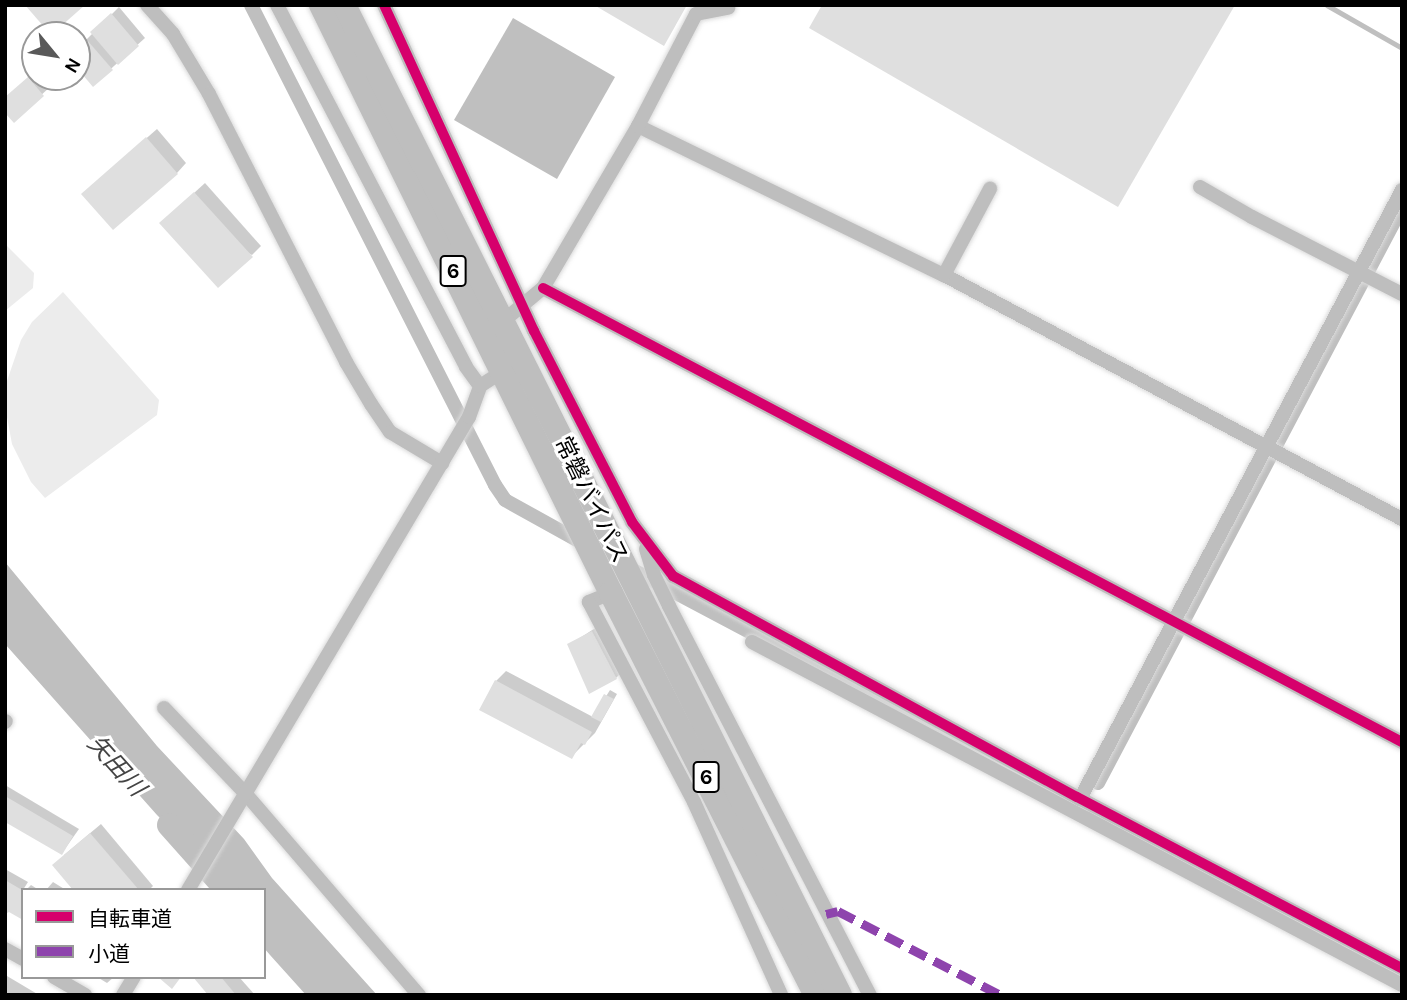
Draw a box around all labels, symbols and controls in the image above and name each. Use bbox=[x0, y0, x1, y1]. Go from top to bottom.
north arrow bbox=[21, 21, 91, 91]
text: N bbox=[60, 54, 85, 77]
road number: 6 bbox=[439, 254, 467, 288]
street label: 常磐バイパス bbox=[548, 432, 634, 568]
water label: 矢田川 bbox=[81, 730, 151, 802]
road number: 6 bbox=[692, 760, 720, 794]
legend bbox=[21, 888, 266, 979]
text: 自転車道 bbox=[88, 907, 172, 931]
text: 小道 bbox=[88, 942, 130, 966]

